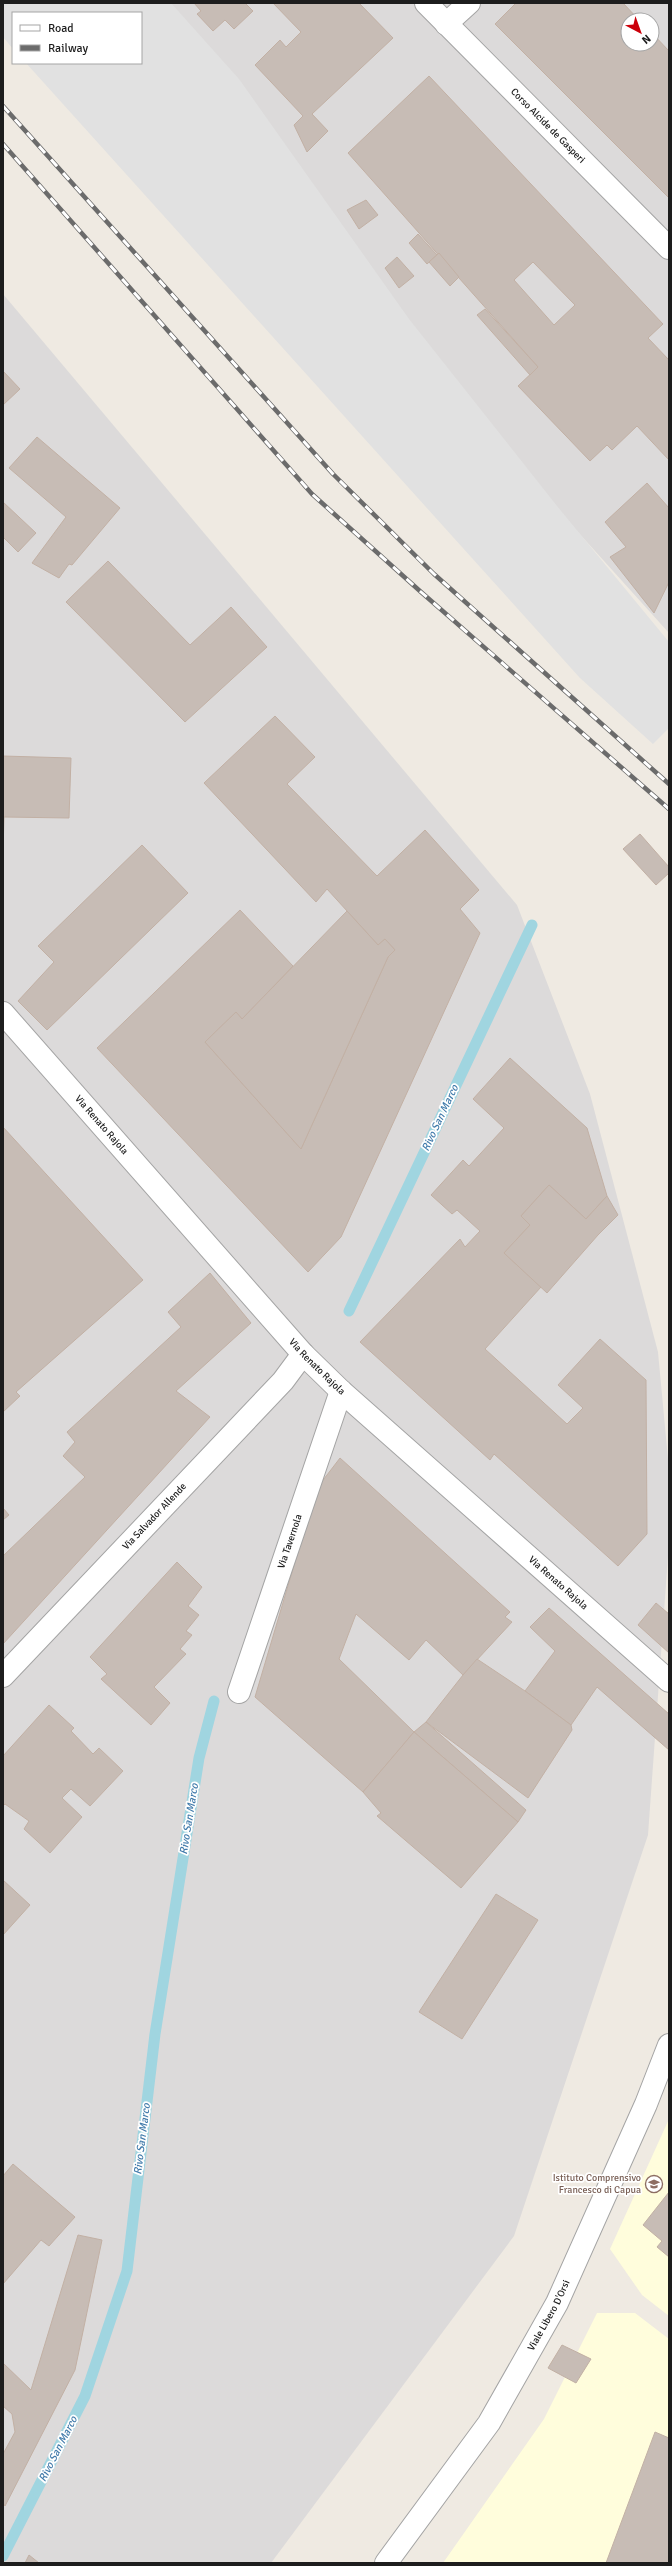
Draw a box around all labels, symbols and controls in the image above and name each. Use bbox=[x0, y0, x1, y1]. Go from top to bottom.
legend bbox=[12, 12, 142, 64]
north arrow bbox=[620, 12, 660, 52]
text: Road bbox=[48, 21, 74, 36]
text: N bbox=[639, 32, 653, 47]
text: Railway bbox=[48, 41, 88, 56]
street label: Corso Alcide de Gasperi bbox=[508, 86, 588, 166]
water label: Rivo San Marco bbox=[419, 1082, 462, 1153]
street label: Via Renato Rajola bbox=[72, 1093, 131, 1157]
street label: Via Renato Rajola bbox=[286, 1336, 347, 1398]
street label: Via Salvador Allende bbox=[120, 1480, 189, 1552]
street label: Via Tavernola bbox=[275, 1513, 305, 1570]
street label: Via Renato Rajola bbox=[526, 1554, 590, 1612]
water label: Rivo San Marco bbox=[177, 1781, 201, 1855]
water label: Rivo San Marco bbox=[131, 2101, 153, 2175]
place label: Istituto Comprensivo Francesco di Capua bbox=[553, 2172, 641, 2196]
school or university icon: Istituto Comprensivo Francesco di Capua bbox=[644, 2174, 664, 2194]
street label: Viale Libero D'Orsi bbox=[525, 2278, 572, 2353]
water label: Rivo San Marco bbox=[36, 2413, 81, 2484]

